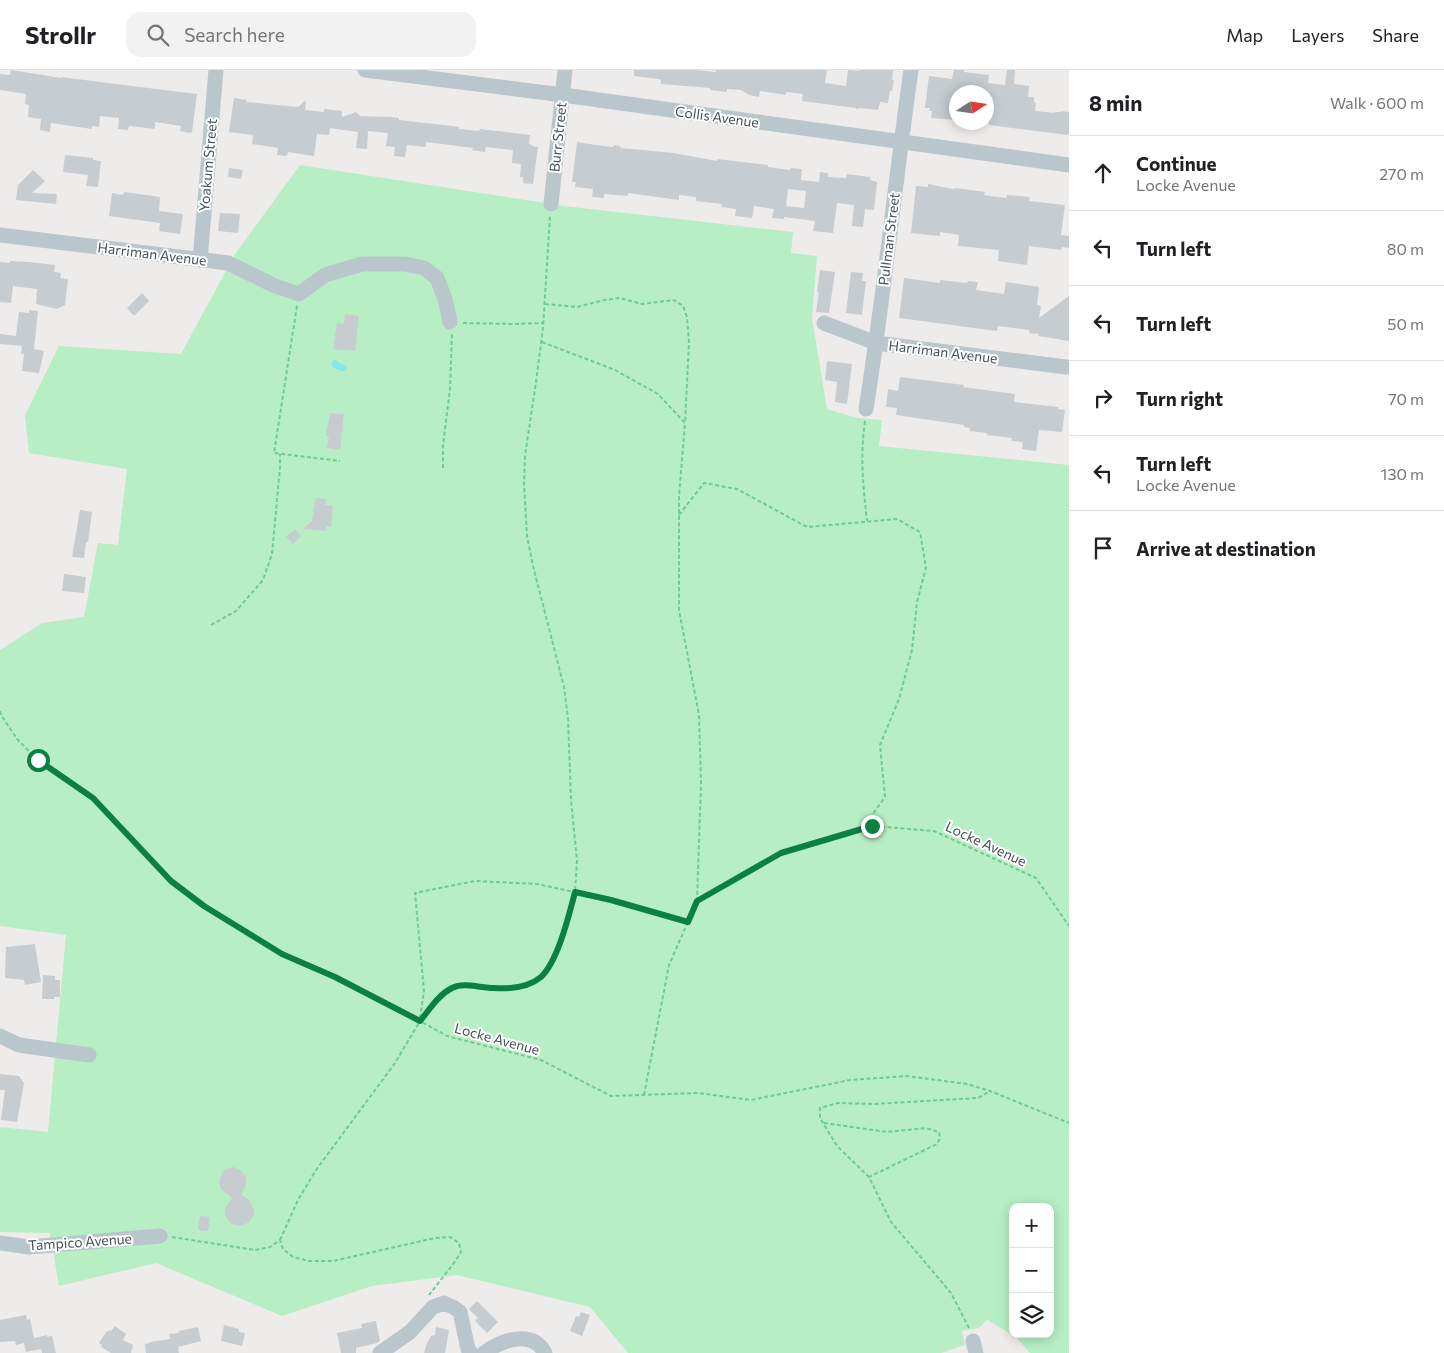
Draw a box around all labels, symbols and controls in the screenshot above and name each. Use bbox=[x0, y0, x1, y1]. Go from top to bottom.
search box bbox=[126, 12, 476, 57]
text: Strollr bbox=[25, 20, 96, 49]
icon: search bbox=[144, 21, 172, 49]
text: Search here bbox=[184, 23, 285, 46]
text: Map bbox=[1226, 24, 1263, 46]
text: Layers bbox=[1291, 24, 1344, 46]
text: Share bbox=[1372, 24, 1419, 46]
north arrow bbox=[949, 85, 994, 130]
text: 8 min bbox=[1089, 90, 1142, 115]
text: Walk · 600 m bbox=[1330, 93, 1424, 112]
street label: Burr Street bbox=[545, 101, 570, 173]
street label: Collis Avenue bbox=[674, 102, 760, 131]
street label: Yoakum Street bbox=[195, 117, 220, 212]
text: Continue bbox=[1136, 152, 1216, 175]
icon: ahead bbox=[1089, 159, 1117, 187]
text: 270 m bbox=[1379, 164, 1424, 183]
text: Locke Avenue bbox=[1136, 175, 1236, 194]
street label: Pullman Street bbox=[874, 191, 903, 286]
icon: left bbox=[1089, 234, 1117, 262]
text: Turn left bbox=[1136, 237, 1211, 260]
street label: Harriman Avenue bbox=[97, 238, 207, 269]
text: 80 m bbox=[1387, 239, 1424, 258]
icon: left bbox=[1089, 309, 1117, 337]
text: Turn left bbox=[1136, 312, 1211, 335]
text: 50 m bbox=[1387, 314, 1424, 333]
street label: Harriman Avenue bbox=[888, 336, 998, 367]
icon: right bbox=[1089, 384, 1117, 412]
text: Turn right bbox=[1136, 387, 1223, 410]
text: 70 m bbox=[1388, 389, 1424, 408]
text: Turn left bbox=[1136, 452, 1211, 475]
icon: left bbox=[1089, 459, 1117, 487]
text: 130 m bbox=[1381, 464, 1424, 483]
text: Locke Avenue bbox=[1136, 475, 1236, 494]
icon: arrive bbox=[1089, 534, 1117, 562]
text: Arrive at destination bbox=[1136, 537, 1316, 560]
route start bbox=[27, 749, 50, 772]
route end bbox=[861, 815, 884, 838]
street label: Locke Avenue bbox=[943, 817, 1029, 870]
street label: Locke Avenue bbox=[453, 1019, 541, 1058]
map controls bbox=[1009, 1203, 1054, 1338]
button: + bbox=[1009, 1203, 1054, 1248]
street label: Tampico Avenue bbox=[28, 1229, 132, 1254]
button: − bbox=[1009, 1248, 1054, 1293]
button: layers bbox=[1009, 1293, 1054, 1338]

